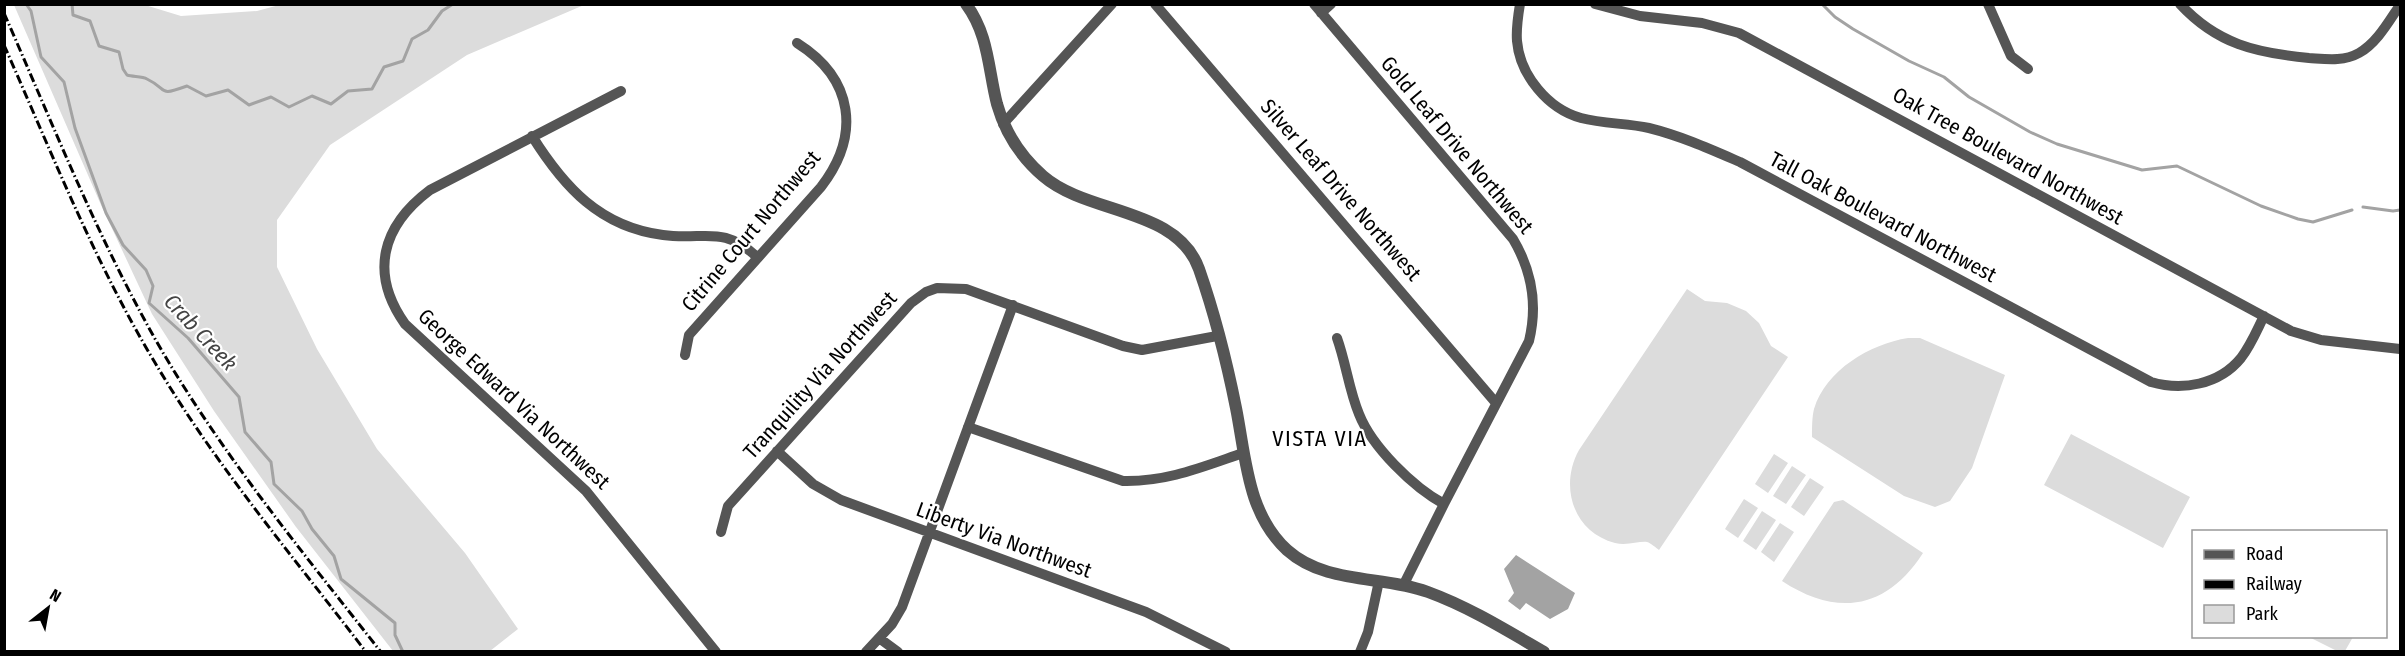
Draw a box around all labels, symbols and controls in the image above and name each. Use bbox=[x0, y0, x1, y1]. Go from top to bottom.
street label: Gold Leaf Drive Northwest bbox=[1375, 51, 1539, 239]
street label: Oak Tree Boulevard Northwest bbox=[1888, 82, 2128, 230]
street label: Silver Leaf Drive Northwest bbox=[1255, 94, 1427, 286]
street label: Citrine Court Northwest bbox=[676, 145, 826, 317]
street label: Tall Oak Boulevard Northwest bbox=[1765, 146, 2001, 288]
street label: Tranquility Via Northwest bbox=[738, 286, 902, 464]
water label: Crab Creek bbox=[158, 288, 243, 376]
street label: George Edward Via Northwest bbox=[413, 303, 615, 495]
district label: VISTA VIA bbox=[1272, 425, 1368, 452]
street label: Liberty Via Northwest bbox=[913, 496, 1095, 584]
legend bbox=[2192, 530, 2387, 638]
text: Road bbox=[2246, 543, 2283, 565]
text: Railway bbox=[2246, 573, 2302, 595]
north arrow bbox=[18, 578, 78, 638]
text: N bbox=[46, 585, 64, 606]
text: Park bbox=[2246, 603, 2279, 625]

